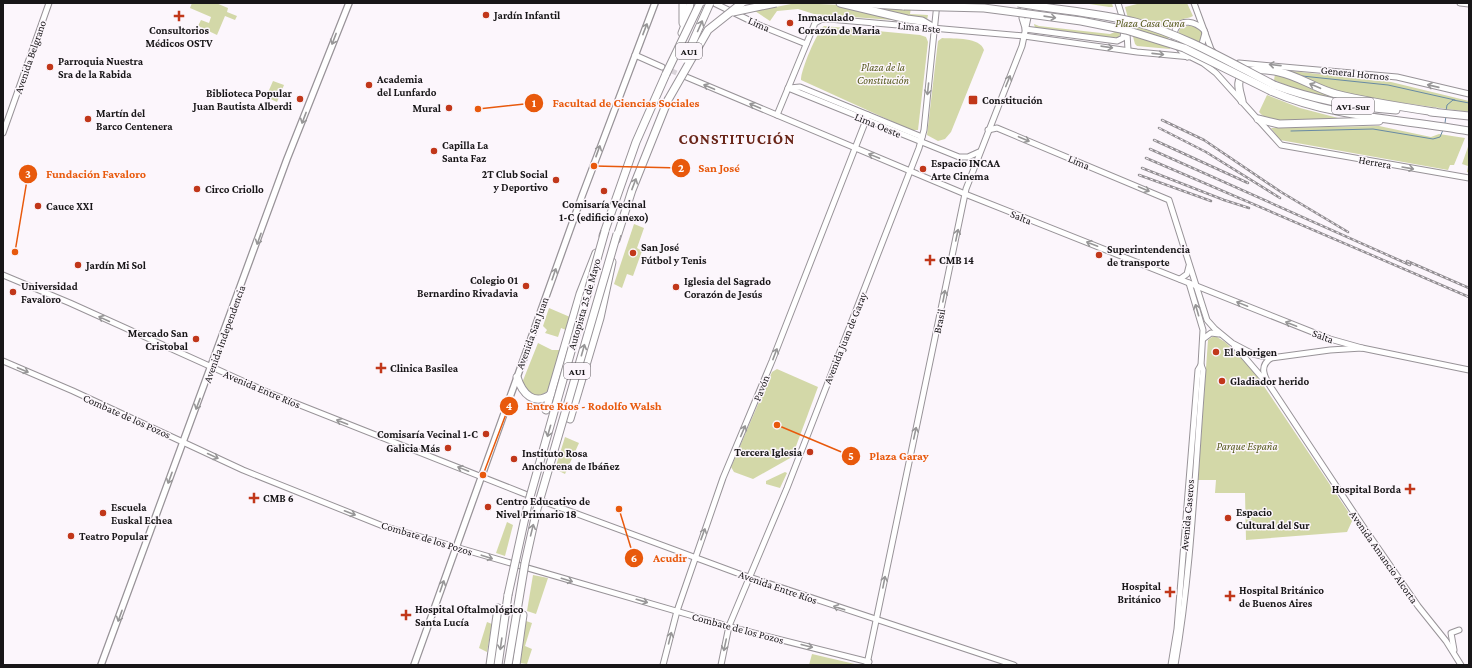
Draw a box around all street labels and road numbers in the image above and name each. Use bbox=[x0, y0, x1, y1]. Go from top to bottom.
street label: Lima bbox=[746, 14, 772, 34]
street label: Avenida Belgrano bbox=[12, 18, 49, 96]
street label: Lima Este bbox=[897, 19, 941, 35]
road number: AU1 bbox=[676, 43, 702, 59]
street label: General Hornos bbox=[1320, 63, 1390, 83]
road number: AV1-Sur bbox=[1332, 98, 1374, 114]
street label: Lima Oeste bbox=[853, 110, 903, 140]
street label: Lima bbox=[1066, 152, 1092, 172]
street label: Herrera bbox=[1358, 153, 1392, 171]
street label: Salta bbox=[1009, 207, 1033, 227]
street label: Autopista 25 de Mayo bbox=[565, 256, 604, 351]
street label: Avenida Independencia bbox=[201, 284, 248, 385]
street label: Avenida Juan de Garay bbox=[821, 289, 870, 386]
street label: Avenida San Juan bbox=[513, 295, 552, 371]
street label: Brasil bbox=[931, 308, 947, 334]
street label: Salta bbox=[1311, 327, 1335, 345]
road number: AU1 bbox=[564, 363, 590, 379]
street label: Avenida Entre Ríos bbox=[222, 367, 302, 411]
street label: Pavón bbox=[750, 373, 772, 403]
street label: Combate de los Pozos bbox=[81, 391, 173, 441]
street label: Avenida Caseros bbox=[1178, 479, 1196, 551]
street label: Avenida Amancio Alcorta bbox=[1347, 508, 1421, 606]
street label: Combate de los Pozos bbox=[380, 518, 474, 558]
street label: Avenida Entre Ríos bbox=[737, 568, 819, 606]
street label: Combate de los Pozos bbox=[691, 610, 785, 646]

